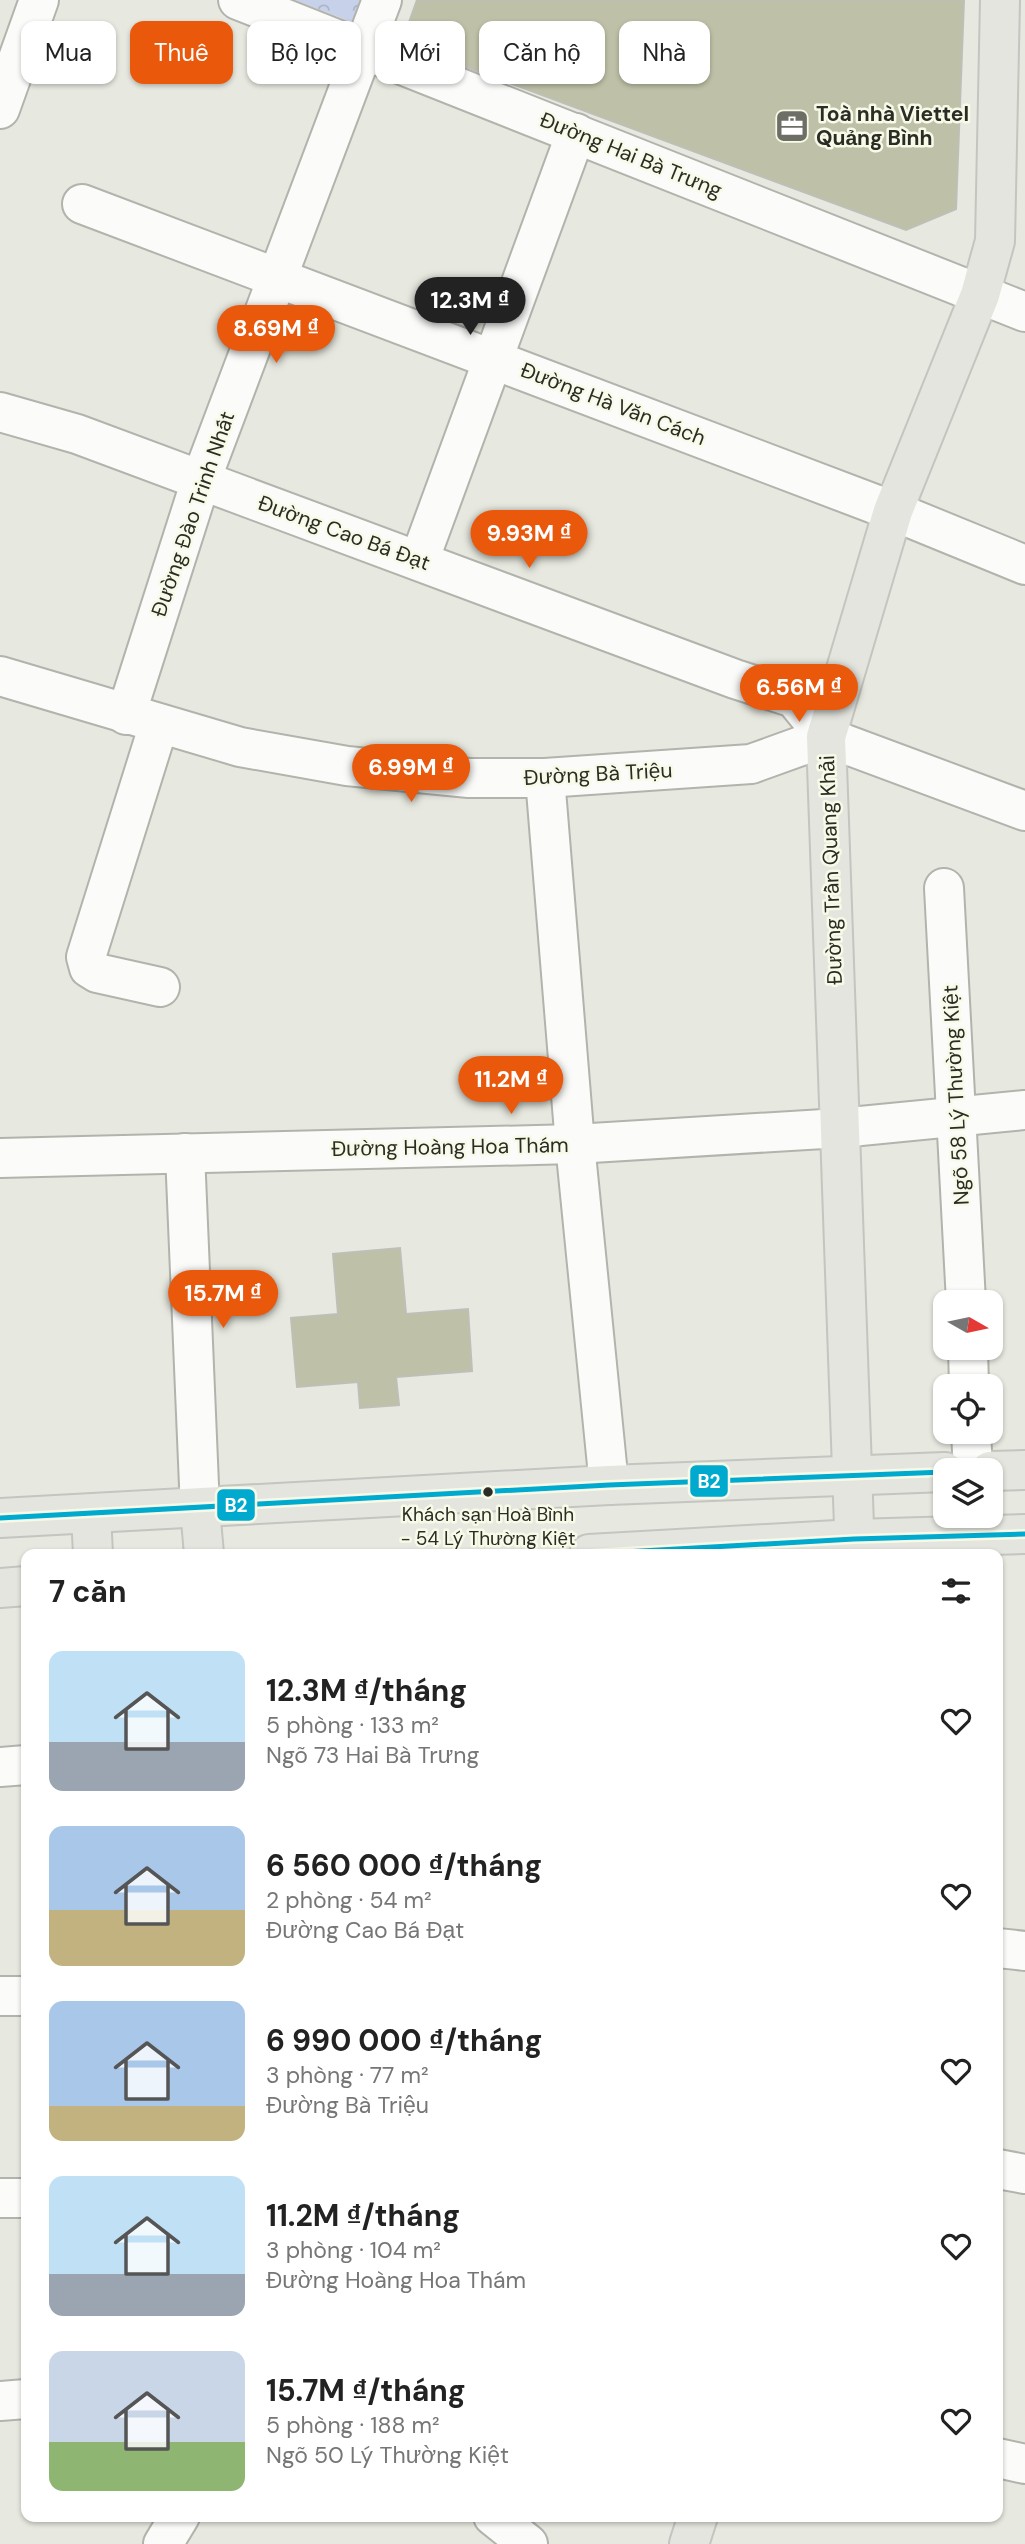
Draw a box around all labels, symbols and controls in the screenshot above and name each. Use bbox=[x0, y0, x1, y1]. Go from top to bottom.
chip: Mua bbox=[21, 21, 116, 84]
chip: Thuê bbox=[130, 21, 233, 84]
chip: Bộ lọc bbox=[247, 21, 361, 84]
chip: Mới bbox=[375, 21, 465, 84]
chip: Căn hộ bbox=[479, 21, 605, 84]
chip: Nhà bbox=[619, 21, 710, 84]
place label: Toà nhà Viettel Quảng Bình bbox=[816, 100, 969, 152]
street label: Đường Hai Bà Trưng bbox=[536, 106, 727, 204]
office icon: Toà nhà Viettel Quảng Bình bbox=[773, 107, 811, 145]
pin: 12.3M ₫ bbox=[405, 278, 535, 337]
text: 12.3M ₫ bbox=[431, 285, 509, 315]
pin: 8.69M ₫ bbox=[211, 306, 341, 365]
text: 8.69M ₫ bbox=[233, 313, 319, 343]
street label: Đường Hà Văn Cách bbox=[517, 356, 709, 452]
street label: Đường Đào Trinh Nhất bbox=[145, 408, 241, 620]
street label: Đường Cao Bá Đạt bbox=[254, 489, 434, 577]
pin: 9.93M ₫ bbox=[464, 510, 594, 570]
text: 9.93M ₫ bbox=[487, 518, 571, 548]
pin: 6.56M ₫ bbox=[734, 664, 864, 724]
text: 6.56M ₫ bbox=[756, 672, 842, 702]
pin: 6.99M ₫ bbox=[346, 744, 476, 804]
text: 6.99M ₫ bbox=[368, 752, 454, 782]
street label: Đường Trần Quang Khải bbox=[813, 755, 849, 985]
street label: Đường Bà Triệu bbox=[523, 756, 673, 792]
street label: Ngõ 58 Lý Thường Kiệt bbox=[936, 984, 976, 1206]
pin: 11.2M ₫ bbox=[446, 1056, 576, 1116]
text: 11.2M ₫ bbox=[474, 1064, 548, 1094]
street label: Đường Hoàng Hoa Thám bbox=[331, 1131, 569, 1163]
pin: 15.7M ₫ bbox=[158, 1270, 288, 1330]
text: 15.7M ₫ bbox=[184, 1278, 262, 1308]
north arrow bbox=[933, 1290, 1003, 1360]
map controls bbox=[933, 1290, 1003, 1528]
button: locate bbox=[933, 1374, 1003, 1444]
button: layers bbox=[933, 1458, 1003, 1528]
line badge: B2 bbox=[689, 1464, 729, 1498]
text: B2 bbox=[697, 1469, 721, 1494]
marker: Khách sạn Hoà Bình - 54 Lý Thường Kiệt bbox=[481, 1485, 495, 1499]
line badge: B2 bbox=[216, 1488, 256, 1522]
text: B2 bbox=[224, 1493, 248, 1518]
place label: Khách sạn Hoà Bình - 54 Lý Thường Kiệt bbox=[401, 1502, 575, 1551]
text: 7 căn bbox=[49, 1572, 126, 1611]
icon: filters bbox=[937, 1572, 975, 1610]
text: 12.3M ₫/tháng bbox=[266, 1671, 467, 1710]
icon: home bbox=[105, 1679, 189, 1763]
icon: heart bbox=[937, 1702, 975, 1740]
text: 5 phòng · 133 m² bbox=[266, 1710, 439, 1740]
text: Ngõ 73 Hai Bà Trưng bbox=[266, 1740, 479, 1770]
text: 6 560 000 ₫/tháng bbox=[266, 1846, 542, 1885]
icon: home bbox=[105, 1854, 189, 1938]
icon: heart bbox=[937, 1877, 975, 1915]
text: 2 phòng · 54 m² bbox=[266, 1885, 432, 1915]
text: Đường Cao Bá Đạt bbox=[266, 1915, 464, 1945]
text: 6 990 000 ₫/tháng bbox=[266, 2021, 542, 2060]
icon: home bbox=[105, 2029, 189, 2113]
icon: heart bbox=[937, 2052, 975, 2090]
text: 3 phòng · 77 m² bbox=[266, 2060, 429, 2090]
text: Đường Bà Triệu bbox=[266, 2090, 429, 2120]
text: 11.2M ₫/tháng bbox=[266, 2196, 460, 2235]
icon: home bbox=[105, 2204, 189, 2288]
icon: heart bbox=[937, 2227, 975, 2265]
text: 3 phòng · 104 m² bbox=[266, 2235, 441, 2265]
text: Đường Hoàng Hoa Thám bbox=[266, 2265, 526, 2295]
text: 15.7M ₫/tháng bbox=[266, 2371, 466, 2410]
icon: home bbox=[105, 2379, 189, 2463]
icon: heart bbox=[937, 2402, 975, 2440]
text: 5 phòng · 188 m² bbox=[266, 2410, 440, 2440]
text: Ngõ 50 Lý Thường Kiệt bbox=[266, 2440, 509, 2470]

